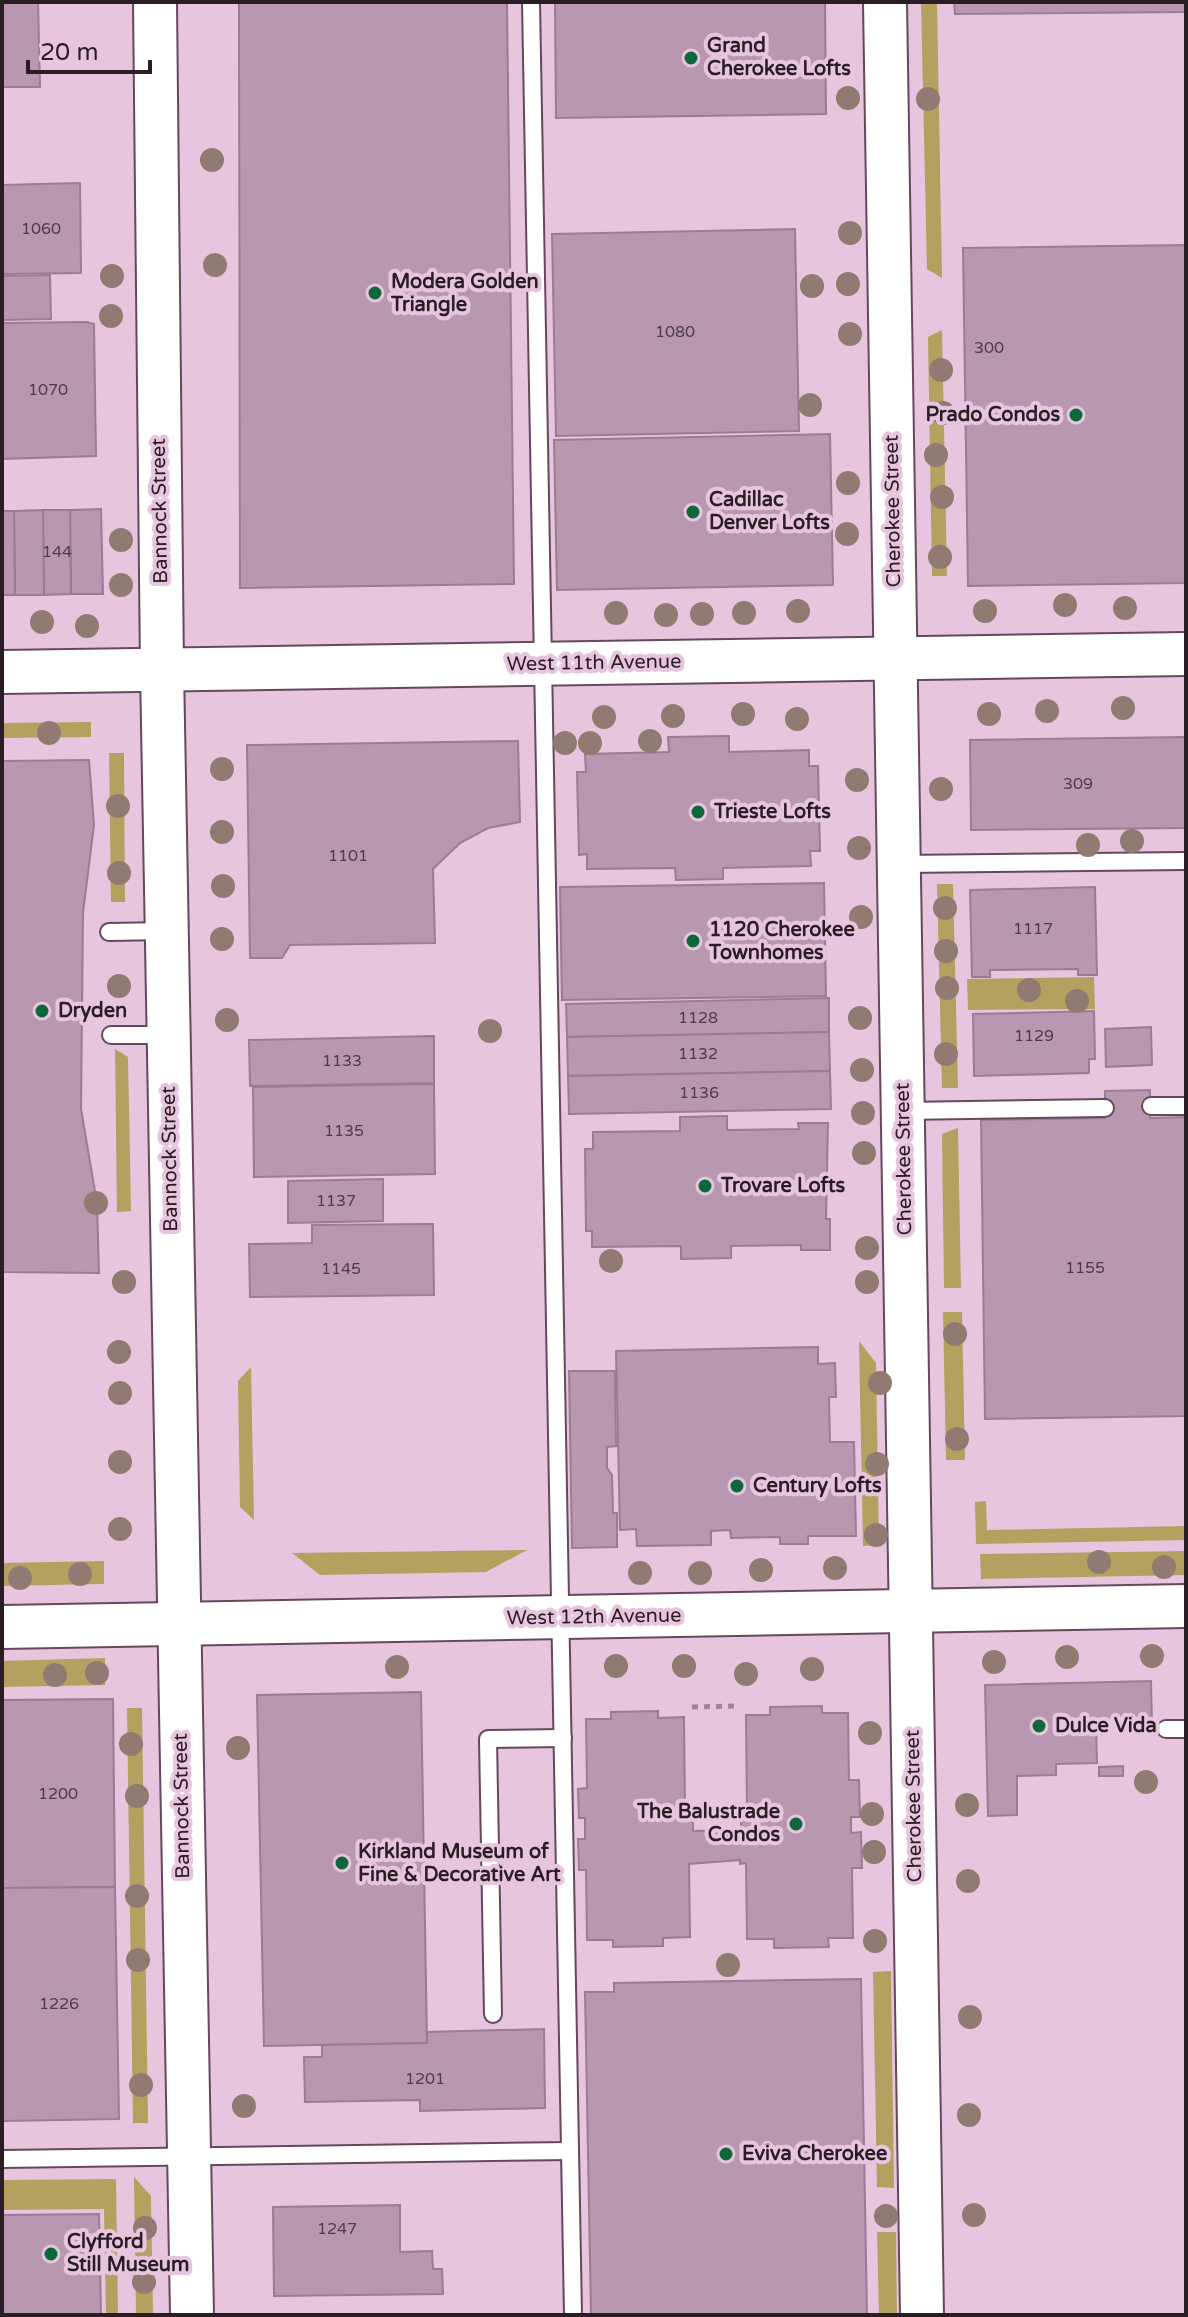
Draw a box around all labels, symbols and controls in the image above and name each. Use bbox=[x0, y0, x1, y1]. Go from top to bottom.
scale bar bbox=[28, 24, 150, 74]
place label: Grand Cherokee Lofts bbox=[707, 34, 851, 81]
text: 20 m bbox=[40, 38, 98, 67]
marker: Grand Cherokee Lofts bbox=[682, 49, 700, 67]
house number: 1060 bbox=[21, 219, 61, 239]
place label: Modera Golden Triangle bbox=[390, 270, 539, 317]
marker: Modera Golden Triangle bbox=[366, 284, 384, 302]
house number: 1080 bbox=[655, 322, 695, 342]
house number: 300 bbox=[974, 338, 1004, 358]
house number: 1070 bbox=[28, 380, 68, 400]
place label: Prado Condos bbox=[926, 403, 1060, 427]
marker: Prado Condos bbox=[1067, 406, 1085, 424]
street label: Cherokee Street bbox=[880, 434, 906, 588]
street label: Bannock Street bbox=[147, 438, 173, 584]
place label: Cadillac Denver Lofts bbox=[709, 488, 830, 535]
marker: Cadillac Denver Lofts bbox=[684, 503, 702, 521]
house number: 144 bbox=[42, 542, 72, 562]
street label: West 11th Avenue bbox=[506, 649, 682, 677]
house number: 309 bbox=[1063, 774, 1093, 794]
place label: Trieste Lofts bbox=[713, 800, 831, 824]
marker: Trieste Lofts bbox=[689, 803, 707, 821]
house number: 1101 bbox=[328, 846, 368, 866]
place label: 1120 Cherokee Townhomes bbox=[708, 918, 855, 965]
house number: 1117 bbox=[1013, 919, 1053, 939]
marker: 1120 Cherokee Townhomes bbox=[684, 932, 702, 950]
place label: Dryden bbox=[58, 999, 127, 1023]
marker: Dryden bbox=[33, 1002, 51, 1020]
house number: 1128 bbox=[678, 1008, 718, 1028]
house number: 1129 bbox=[1014, 1026, 1054, 1046]
house number: 1132 bbox=[678, 1044, 718, 1064]
house number: 1133 bbox=[322, 1051, 362, 1071]
street label: Cherokee Street bbox=[891, 1082, 917, 1236]
house number: 1136 bbox=[679, 1083, 719, 1103]
street label: Bannock Street bbox=[157, 1086, 183, 1232]
house number: 1135 bbox=[324, 1121, 364, 1141]
place label: Trovare Lofts bbox=[720, 1174, 846, 1198]
marker: Trovare Lofts bbox=[696, 1177, 714, 1195]
house number: 1137 bbox=[316, 1191, 356, 1211]
house number: 1155 bbox=[1065, 1258, 1105, 1278]
house number: 1145 bbox=[321, 1259, 361, 1279]
place label: Century Lofts bbox=[753, 1474, 882, 1498]
marker: Century Lofts bbox=[728, 1477, 746, 1495]
street label: West 12th Avenue bbox=[506, 1603, 682, 1631]
place label: Dulce Vida bbox=[1055, 1714, 1157, 1738]
marker: Dulce Vida bbox=[1030, 1717, 1048, 1735]
street label: Cherokee Street bbox=[901, 1729, 927, 1883]
street label: Bannock Street bbox=[169, 1733, 195, 1879]
house number: 1200 bbox=[38, 1784, 78, 1804]
place label: The Balustrade Condos bbox=[636, 1800, 780, 1847]
marker: The Balustrade Condos bbox=[787, 1815, 805, 1833]
place label: Kirkland Museum of Fine & Decorative Art bbox=[358, 1840, 561, 1887]
marker: Kirkland Museum of Fine & Decorative Art bbox=[333, 1854, 351, 1872]
house number: 1226 bbox=[39, 1994, 79, 2014]
house number: 1201 bbox=[405, 2069, 445, 2089]
place label: Eviva Cherokee bbox=[742, 2142, 887, 2166]
marker: Eviva Cherokee bbox=[717, 2145, 735, 2163]
house number: 1247 bbox=[317, 2219, 357, 2239]
place label: Clyfford Still Museum bbox=[67, 2230, 189, 2277]
marker: Clyfford Still Museum bbox=[42, 2245, 60, 2263]

